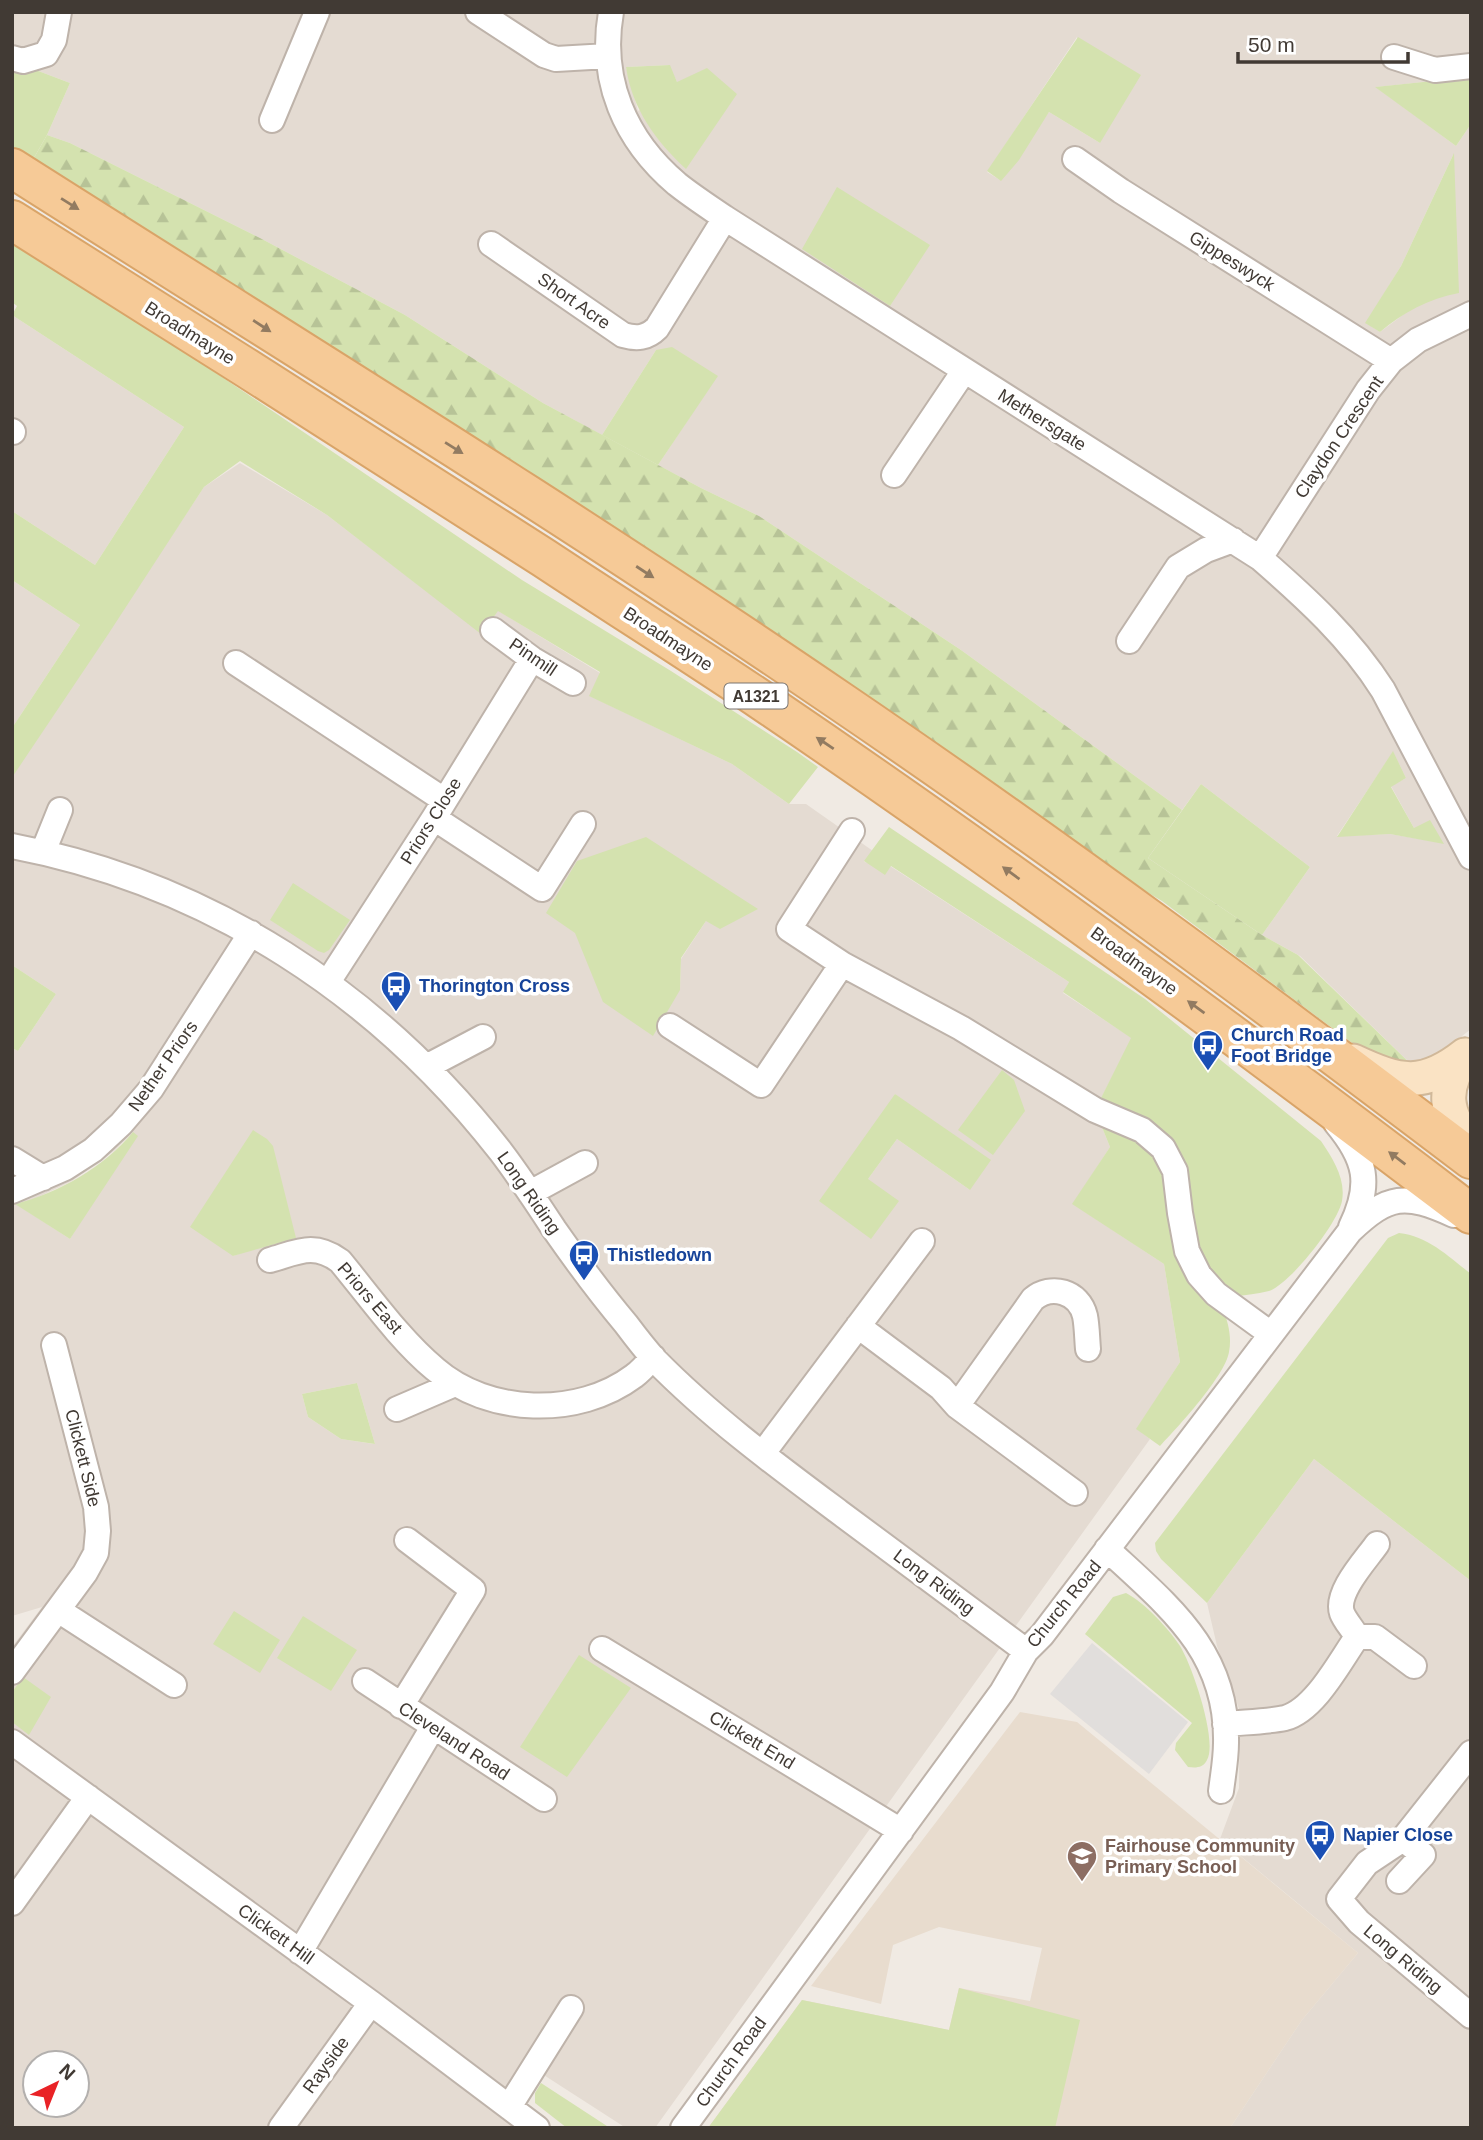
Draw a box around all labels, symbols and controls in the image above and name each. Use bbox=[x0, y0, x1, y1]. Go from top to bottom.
scale bar bbox=[1238, 21, 1408, 65]
text: 50 m bbox=[1248, 33, 1295, 56]
one-way arrow bbox=[60, 198, 79, 211]
street label: Gippeswyck bbox=[1186, 227, 1279, 296]
street label: Short Acre bbox=[534, 269, 614, 333]
street label: Broadmayne bbox=[141, 297, 239, 369]
one-way arrow bbox=[252, 320, 271, 333]
street label: Claydon Crescent bbox=[1291, 372, 1387, 502]
street label: Methersgate bbox=[994, 385, 1090, 455]
one-way arrow bbox=[444, 442, 463, 455]
one-way arrow bbox=[635, 565, 654, 578]
street label: Broadmayne bbox=[620, 603, 716, 675]
street label: Pinmill bbox=[505, 634, 561, 680]
road number: A1321 bbox=[724, 684, 788, 708]
one-way arrow bbox=[815, 737, 834, 750]
street label: Priors Close bbox=[397, 774, 465, 868]
one-way arrow bbox=[1002, 866, 1020, 880]
street label: Broadmayne bbox=[1087, 923, 1181, 999]
bus stop icon: Thorington Cross bbox=[379, 969, 413, 1013]
place label: Thorington Cross bbox=[419, 976, 570, 996]
one-way arrow bbox=[1187, 999, 1205, 1014]
street label: Nether Priors bbox=[124, 1017, 202, 1115]
place label: Church Road Foot Bridge bbox=[1231, 1025, 1344, 1066]
bus stop icon: Church Road Foot Bridge bbox=[1191, 1028, 1225, 1072]
street label: Long Riding bbox=[493, 1148, 565, 1238]
one-way arrow bbox=[1388, 1151, 1406, 1165]
bus stop icon: Thistledown bbox=[567, 1238, 601, 1282]
place label: Thistledown bbox=[607, 1245, 712, 1265]
street label: Priors East bbox=[334, 1258, 406, 1338]
street label: Clickett Side bbox=[61, 1407, 105, 1509]
street label: Long Riding bbox=[890, 1545, 978, 1619]
street label: Church Road bbox=[1023, 1556, 1105, 1652]
street label: Cleveland Road bbox=[395, 1698, 513, 1784]
street label: Clickett End bbox=[706, 1707, 798, 1773]
bus stop icon: Napier Close bbox=[1303, 1818, 1337, 1862]
place label: Napier Close bbox=[1343, 1825, 1453, 1845]
place label: Fairhouse Community Primary School bbox=[1105, 1836, 1295, 1877]
school or university icon: Fairhouse Community Primary School bbox=[1065, 1839, 1099, 1883]
street label: Clickett Hill bbox=[234, 1900, 318, 1968]
street label: Long Riding bbox=[1360, 1920, 1446, 1998]
street label: Church Road bbox=[692, 2013, 770, 2111]
street label: Rayside bbox=[299, 2033, 353, 2097]
north arrow bbox=[21, 2049, 91, 2119]
text: N bbox=[55, 2060, 79, 2084]

